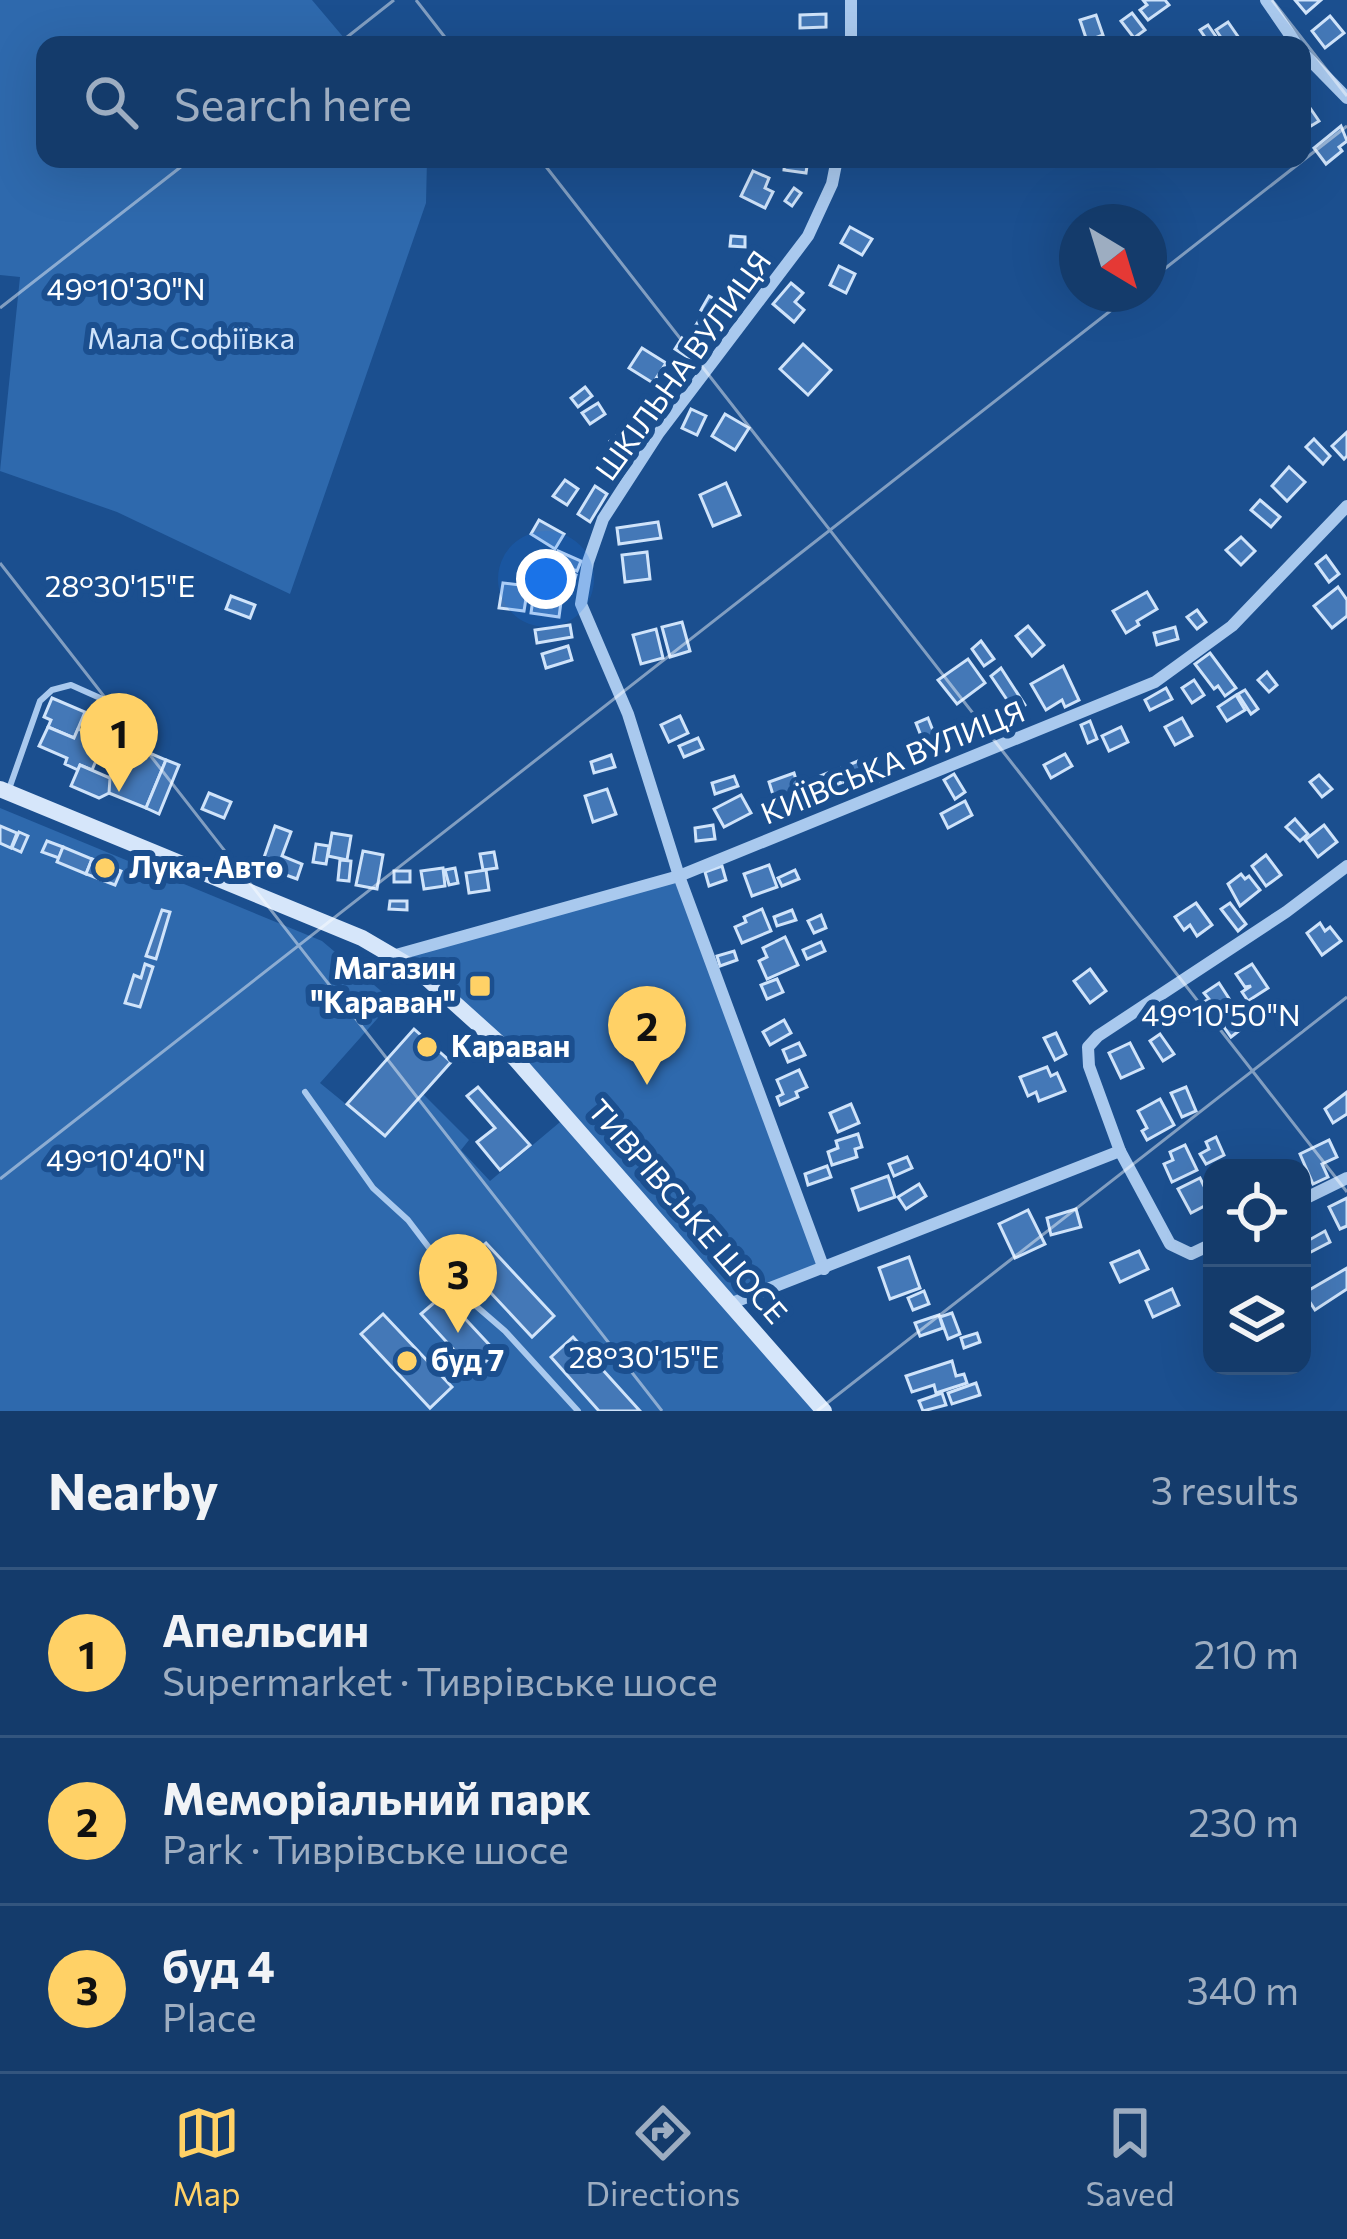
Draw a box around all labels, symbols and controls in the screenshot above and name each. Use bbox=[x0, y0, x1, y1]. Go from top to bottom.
search box bbox=[36, 36, 1311, 168]
icon: search bbox=[78, 69, 144, 135]
text: Search here bbox=[174, 75, 412, 130]
north arrow bbox=[1059, 204, 1167, 312]
street label: ШКІЛЬНА ВУЛИЦЯ bbox=[586, 243, 778, 487]
text: 49°10'30"N bbox=[46, 269, 206, 306]
park label: Мала Софіївка bbox=[87, 318, 295, 355]
your location bbox=[516, 549, 576, 609]
text: 28°30'15"E bbox=[45, 566, 195, 603]
street label: КИЇВСЬКА ВУЛИЦЯ bbox=[755, 691, 1029, 830]
pin: 1 bbox=[80, 693, 158, 792]
place label: Лука-Авто bbox=[129, 847, 283, 884]
marker: Лука-Авто bbox=[92, 855, 118, 881]
place label: Магазин "Караван" bbox=[311, 948, 456, 1019]
marker: Магазин "Караван" bbox=[467, 973, 493, 999]
pin: 2 bbox=[608, 986, 686, 1085]
text: 49°10'50"N bbox=[1141, 995, 1301, 1032]
place label: Караван bbox=[451, 1026, 570, 1063]
marker: Караван bbox=[414, 1034, 440, 1060]
street label: ТИВРІВСЬКЕ ШОСЕ bbox=[581, 1091, 796, 1330]
text: 49°10'40"N bbox=[46, 1140, 206, 1177]
map controls bbox=[1203, 1159, 1311, 1375]
button: locate bbox=[1203, 1159, 1311, 1267]
pin: 3 bbox=[419, 1234, 497, 1333]
button: layers bbox=[1203, 1267, 1311, 1375]
text: 28°30'15"E bbox=[569, 1337, 719, 1374]
place label: буд 7 bbox=[431, 1340, 504, 1377]
marker: буд 7 bbox=[394, 1348, 420, 1374]
text: Nearby bbox=[48, 1458, 218, 1521]
text: 3 results bbox=[1151, 1465, 1299, 1513]
text: Апельсин bbox=[162, 1601, 369, 1656]
text: 1 bbox=[78, 1629, 96, 1677]
text: 210 m bbox=[1194, 1629, 1299, 1677]
text: Supermarket · Тиврівське шосе bbox=[162, 1656, 718, 1704]
text: Меморіальний парк bbox=[162, 1769, 591, 1824]
text: 2 bbox=[76, 1797, 98, 1845]
text: 230 m bbox=[1188, 1797, 1299, 1845]
text: Park · Тиврівське шосе bbox=[162, 1824, 569, 1872]
text: буд 4 bbox=[162, 1937, 275, 1992]
text: 3 bbox=[76, 1965, 98, 2013]
text: 340 m bbox=[1186, 1965, 1299, 2013]
text: Place bbox=[162, 1992, 257, 2040]
tab: Map bbox=[173, 2100, 241, 2213]
tab: Directions bbox=[586, 2100, 740, 2213]
tab: Saved bbox=[1085, 2100, 1174, 2213]

